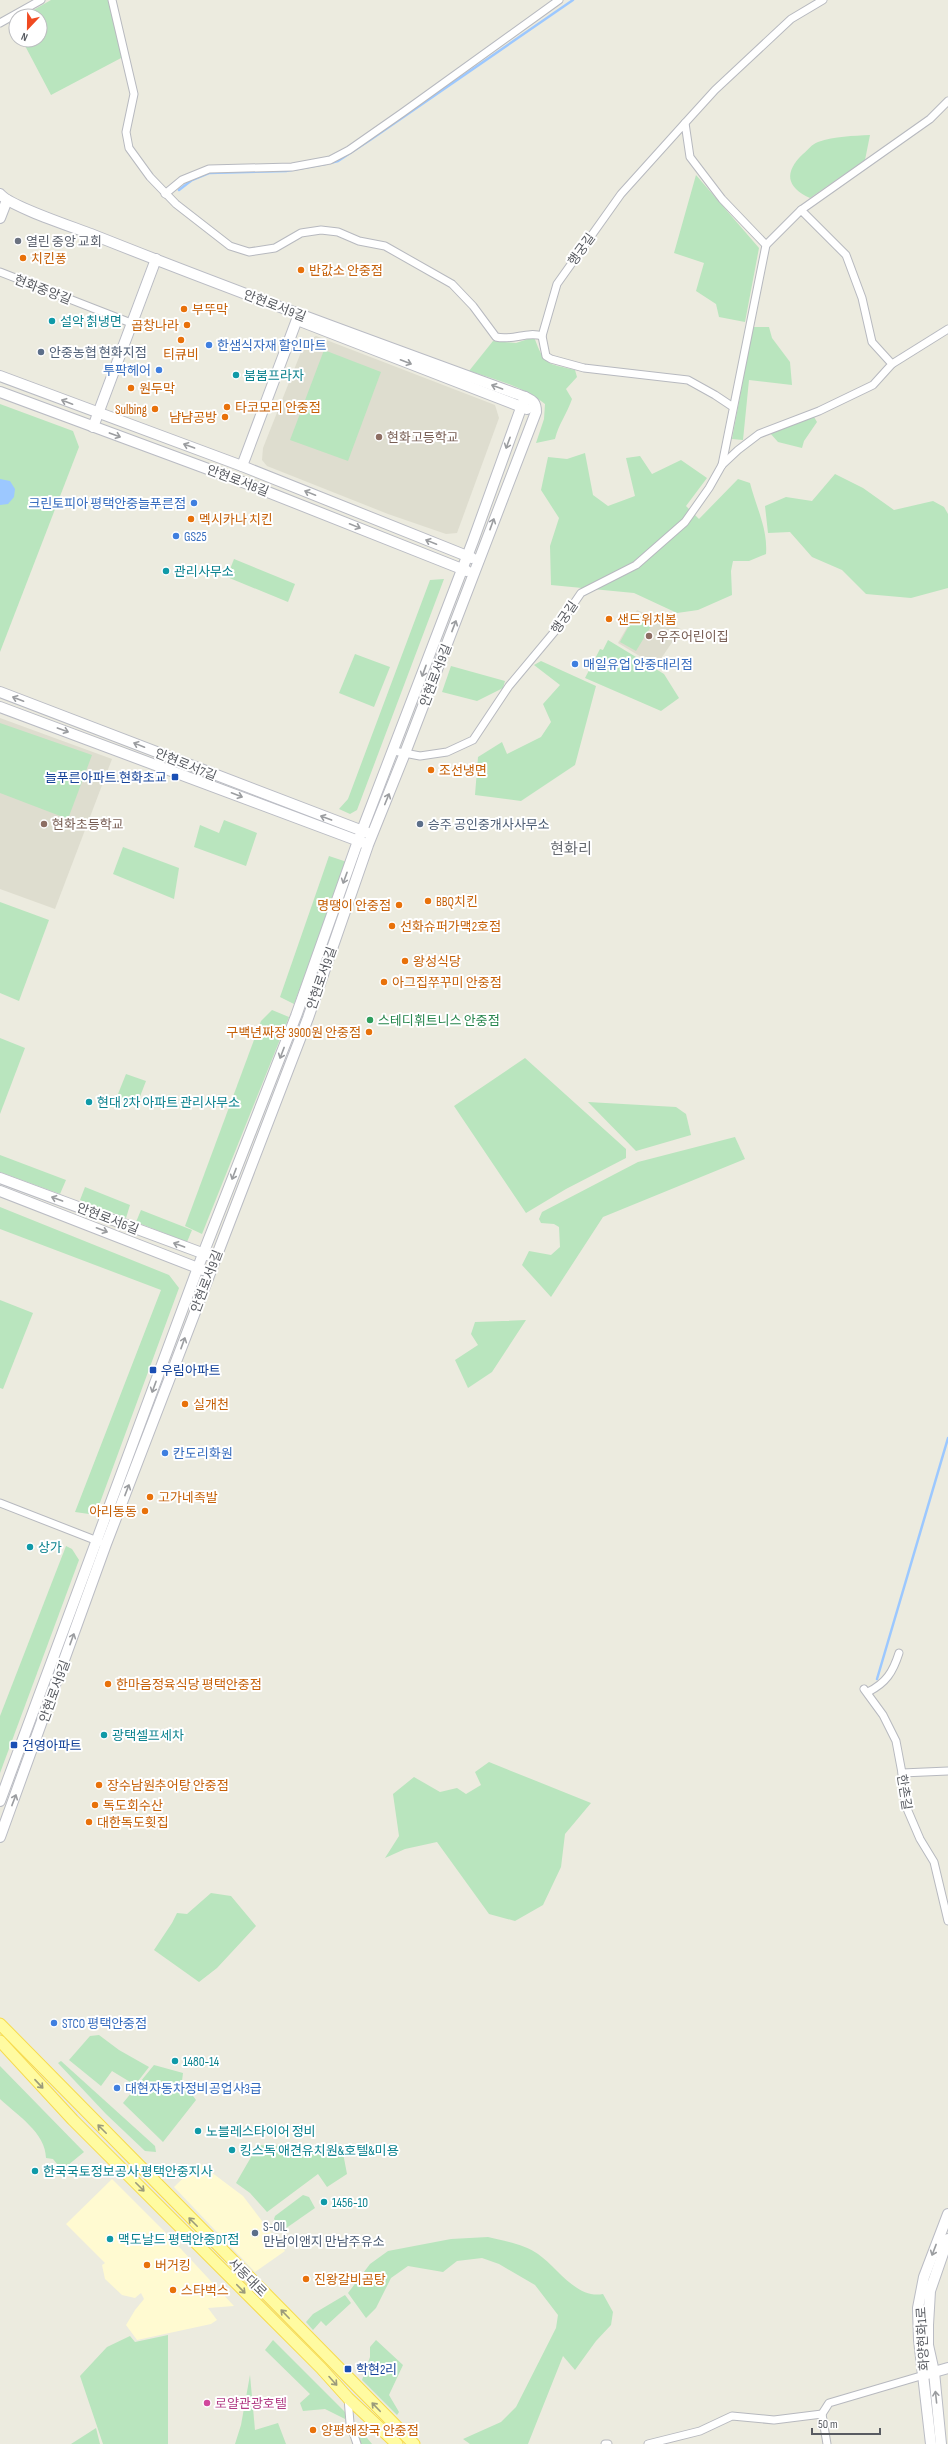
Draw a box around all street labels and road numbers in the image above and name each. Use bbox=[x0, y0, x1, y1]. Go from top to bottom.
street label: 행궁길 bbox=[565, 230, 599, 269]
street label: 현화중앙길 bbox=[12, 272, 73, 308]
street label: 안현로서9길 bbox=[241, 287, 308, 325]
street label: 안현로서8길 bbox=[204, 462, 271, 500]
street label: 행궁길 bbox=[548, 598, 581, 637]
street label: 안현로서9길 bbox=[417, 642, 455, 709]
street label: 안현로서7길 bbox=[152, 745, 219, 785]
street label: 안현로서9길 bbox=[304, 945, 340, 1012]
street label: 안현로서6길 bbox=[74, 1200, 141, 1238]
street label: 안현로서9길 bbox=[188, 1248, 226, 1315]
street label: 안현로서9길 bbox=[36, 1658, 74, 1725]
street label: 한촌길 bbox=[893, 1773, 915, 1811]
street label: 서동대로 bbox=[225, 2255, 270, 2300]
street label: 화양현화1로 bbox=[913, 2306, 933, 2372]

